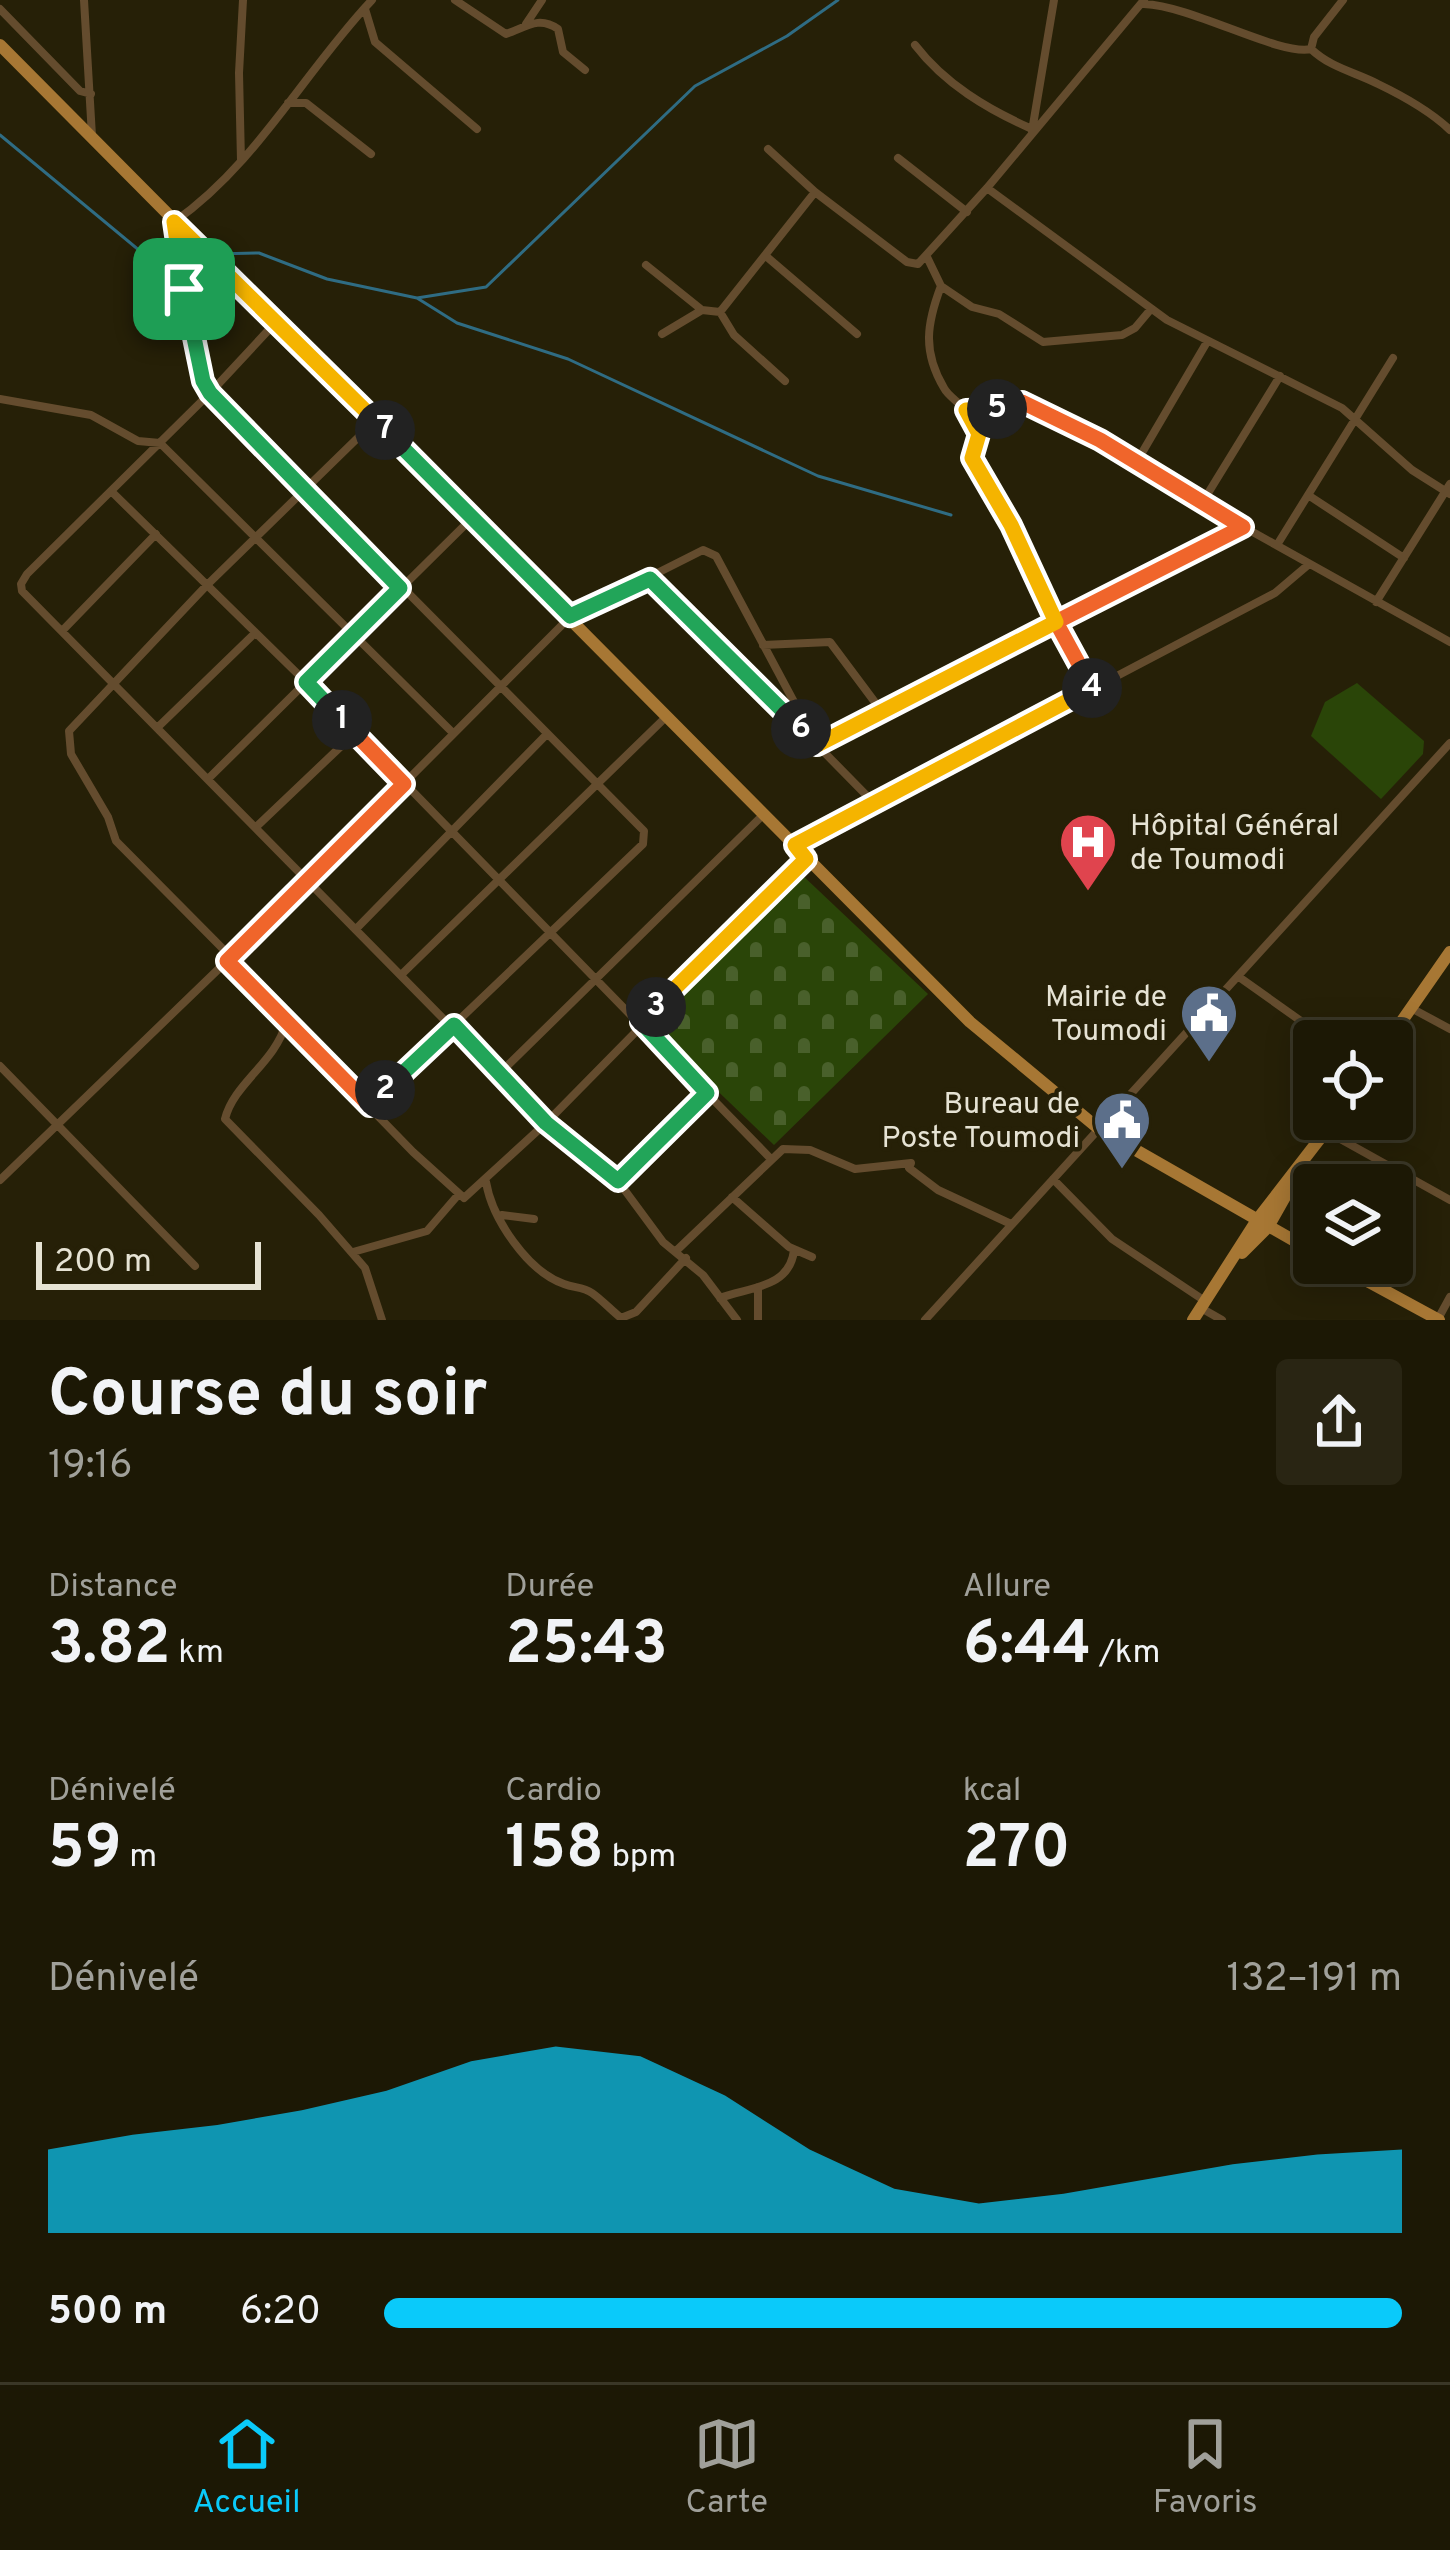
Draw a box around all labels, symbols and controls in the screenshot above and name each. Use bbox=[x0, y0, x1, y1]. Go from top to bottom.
pin bbox=[133, 238, 235, 340]
icon: arrive bbox=[151, 256, 217, 322]
pin: 5 bbox=[967, 379, 1027, 439]
text: 5 bbox=[987, 388, 1007, 430]
pin: 7 bbox=[355, 400, 415, 460]
text: 7 bbox=[376, 409, 394, 451]
pin: 4 bbox=[1062, 658, 1122, 718]
text: 4 bbox=[1081, 667, 1103, 709]
pin: 1 bbox=[312, 690, 372, 750]
text: 1 bbox=[335, 699, 349, 741]
pin: 6 bbox=[771, 699, 831, 759]
text: 6 bbox=[791, 708, 811, 750]
place label: Hôpital Général de Toumodi bbox=[1130, 809, 1339, 880]
hospital icon: Hôpital Général de Toumodi bbox=[1057, 811, 1119, 893]
pin: 3 bbox=[626, 977, 686, 1037]
place label: Mairie de Toumodi bbox=[1045, 980, 1167, 1051]
public building icon: Mairie de Toumodi bbox=[1178, 982, 1240, 1064]
text: 3 bbox=[646, 986, 666, 1028]
map controls bbox=[1293, 1020, 1413, 1284]
button: locate bbox=[1293, 1020, 1413, 1140]
pin: 2 bbox=[355, 1060, 415, 1120]
text: 2 bbox=[375, 1069, 395, 1111]
place label: Bureau de Poste Toumodi bbox=[882, 1087, 1080, 1158]
public building icon: Bureau de Poste Toumodi bbox=[1091, 1089, 1153, 1171]
button: layers bbox=[1293, 1164, 1413, 1284]
scale bar bbox=[36, 1236, 261, 1289]
text: 200 m bbox=[54, 1242, 152, 1284]
text: Course du soir bbox=[48, 1356, 488, 1439]
button: share bbox=[1276, 1359, 1402, 1485]
text: 19:16 bbox=[48, 1443, 132, 1492]
text: Distance bbox=[48, 1567, 178, 1609]
text: Durée bbox=[505, 1567, 594, 1609]
text: Allure bbox=[963, 1567, 1051, 1609]
text: 3.82 bbox=[48, 1609, 170, 1685]
text: 25:43 bbox=[505, 1609, 668, 1685]
text: 6:44 bbox=[963, 1609, 1091, 1685]
text: km bbox=[170, 1633, 224, 1675]
text: /km bbox=[1091, 1633, 1161, 1675]
text: Dénivelé bbox=[48, 1771, 176, 1813]
text: Cardio bbox=[505, 1771, 602, 1813]
text: kcal bbox=[963, 1771, 1021, 1813]
text: 59 bbox=[48, 1813, 122, 1889]
text: 158 bbox=[505, 1813, 604, 1889]
text: 270 bbox=[963, 1813, 1070, 1889]
text: m bbox=[122, 1837, 157, 1879]
text: bpm bbox=[604, 1837, 676, 1879]
text: Dénivelé bbox=[48, 1956, 199, 2005]
text: 132–191 m bbox=[1226, 1956, 1402, 2005]
text: 500 m bbox=[48, 2289, 167, 2338]
text: 6:20 bbox=[240, 2289, 321, 2338]
tab: Accueil bbox=[192, 2411, 301, 2525]
tab: Carte bbox=[686, 2411, 768, 2525]
tab: Favoris bbox=[1153, 2411, 1258, 2525]

